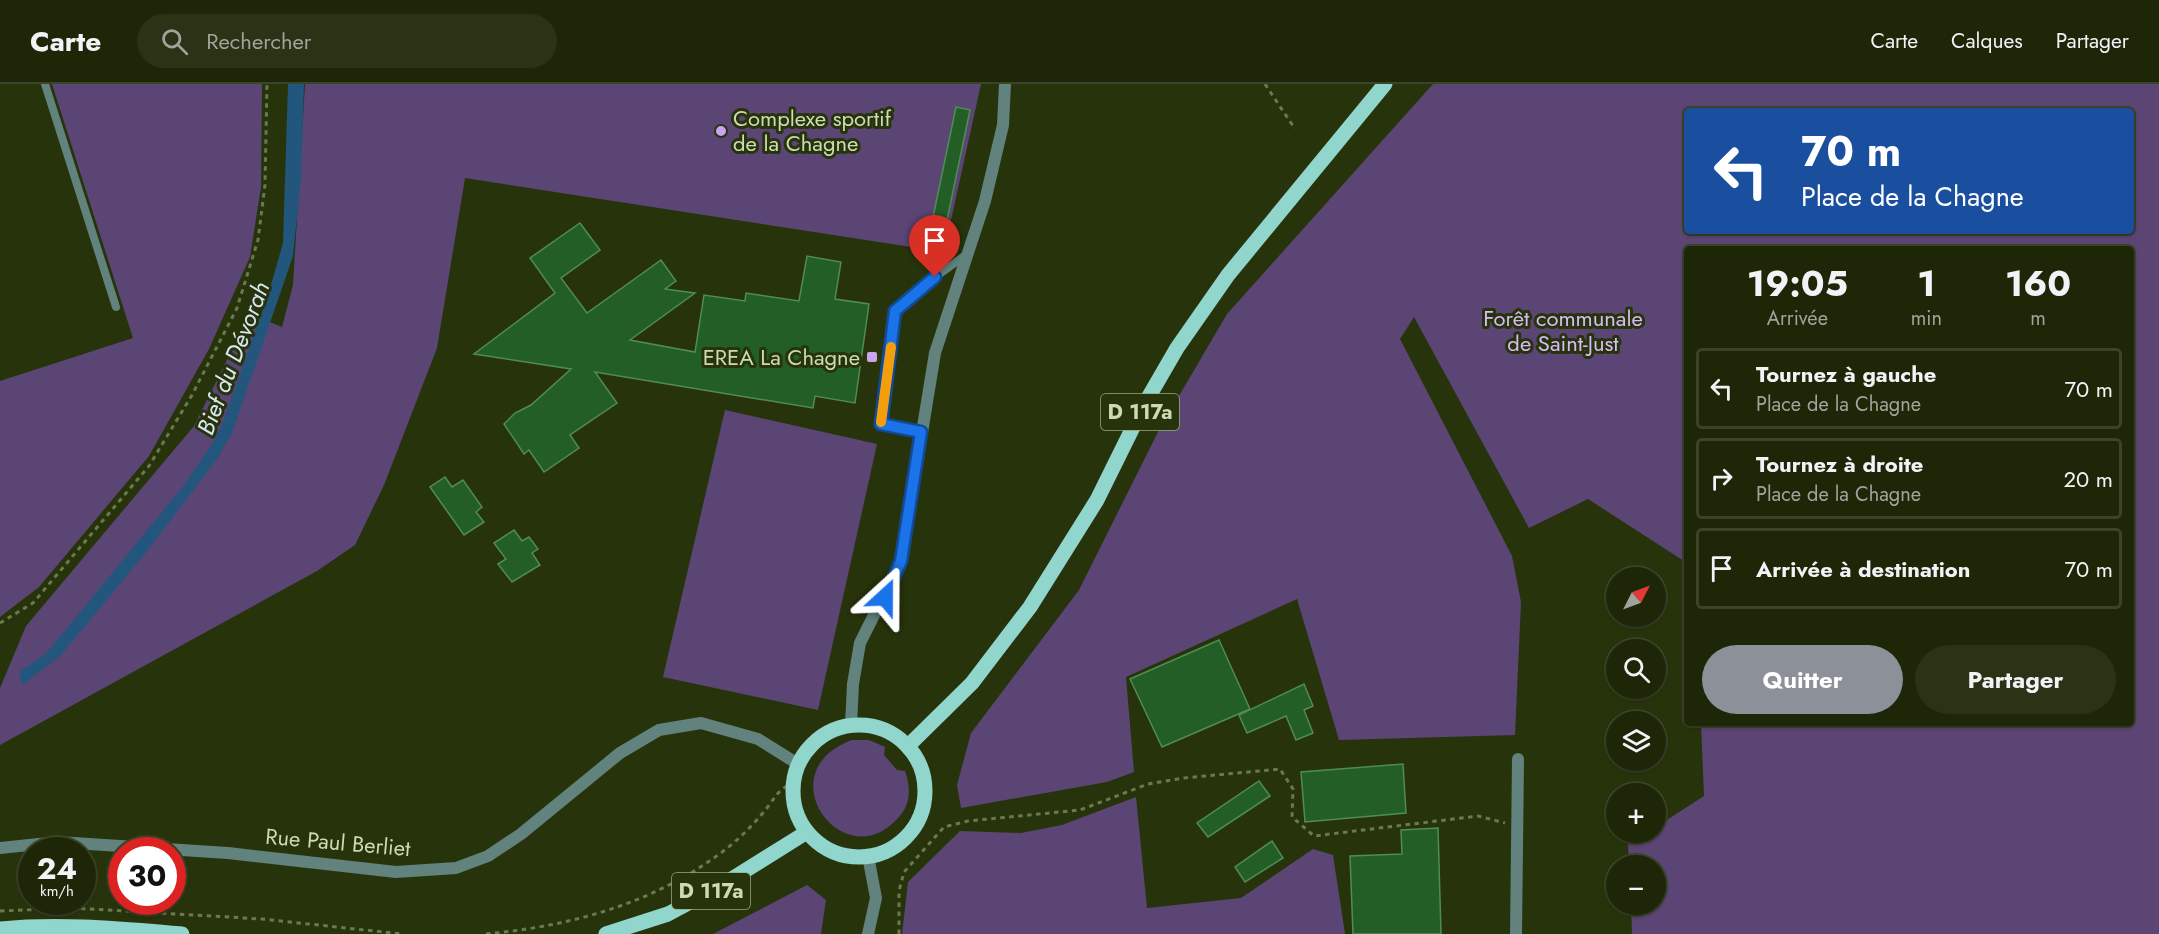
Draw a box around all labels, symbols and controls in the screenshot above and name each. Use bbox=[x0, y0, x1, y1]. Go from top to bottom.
search box bbox=[137, 14, 557, 68]
text: Carte bbox=[30, 21, 101, 62]
icon: search bbox=[158, 25, 191, 58]
text: Rechercher bbox=[206, 25, 311, 57]
text: Carte bbox=[1871, 26, 1918, 56]
text: Calques bbox=[1951, 26, 2023, 56]
text: Partager bbox=[2056, 26, 2129, 56]
place label: Complexe sportif de la Chagne bbox=[733, 102, 892, 159]
text: 70 m bbox=[1801, 121, 1901, 182]
marker: Complexe sportif de la Chagne bbox=[714, 124, 728, 138]
icon: left bbox=[1702, 132, 1780, 210]
text: Place de la Chagne bbox=[1801, 177, 2024, 216]
pin bbox=[909, 215, 960, 277]
icon: arrive bbox=[918, 224, 951, 257]
text: 19:05 bbox=[1747, 257, 1848, 309]
text: 1 bbox=[1917, 257, 1936, 309]
text: 160 bbox=[2005, 257, 2071, 309]
water label: Bief du Dévorah bbox=[188, 276, 278, 440]
park label: Forêt communale de Saint-Just bbox=[1483, 302, 1643, 359]
text: Arrivée bbox=[1767, 304, 1828, 333]
text: min bbox=[1911, 304, 1942, 333]
text: m bbox=[2030, 304, 2046, 333]
place label: EREA La Chagne bbox=[703, 341, 860, 373]
marker: EREA La Chagne bbox=[865, 350, 879, 364]
text: Tournez à gauche bbox=[1756, 358, 1936, 390]
icon: left bbox=[1705, 372, 1738, 405]
text: 70 m bbox=[2064, 373, 2113, 405]
text: Place de la Chagne bbox=[1756, 390, 1921, 419]
road number: D 117a bbox=[1101, 394, 1179, 430]
text: Tournez à droite bbox=[1756, 448, 1923, 480]
icon: right bbox=[1705, 462, 1738, 495]
text: 20 m bbox=[2064, 463, 2113, 495]
text: Place de la Chagne bbox=[1756, 480, 1921, 509]
icon: arrive bbox=[1705, 552, 1738, 585]
text: Arrivée à destination bbox=[1756, 553, 1970, 585]
text: 70 m bbox=[2064, 553, 2113, 585]
position arrow bbox=[853, 565, 917, 629]
north arrow bbox=[1606, 567, 1666, 627]
map controls bbox=[1606, 567, 1666, 915]
button: search bbox=[1606, 639, 1666, 699]
button: Quitter bbox=[1702, 645, 1903, 714]
button: Partager bbox=[1915, 645, 2116, 714]
button: layers bbox=[1606, 711, 1666, 771]
button: + bbox=[1606, 783, 1666, 843]
street label: Rue Paul Berliet bbox=[264, 820, 413, 864]
speed limit sign: 30 bbox=[108, 837, 186, 915]
text: 24 bbox=[37, 847, 77, 890]
button: − bbox=[1606, 855, 1666, 915]
road number: D 117a bbox=[672, 873, 750, 909]
text: km/h bbox=[40, 880, 74, 902]

